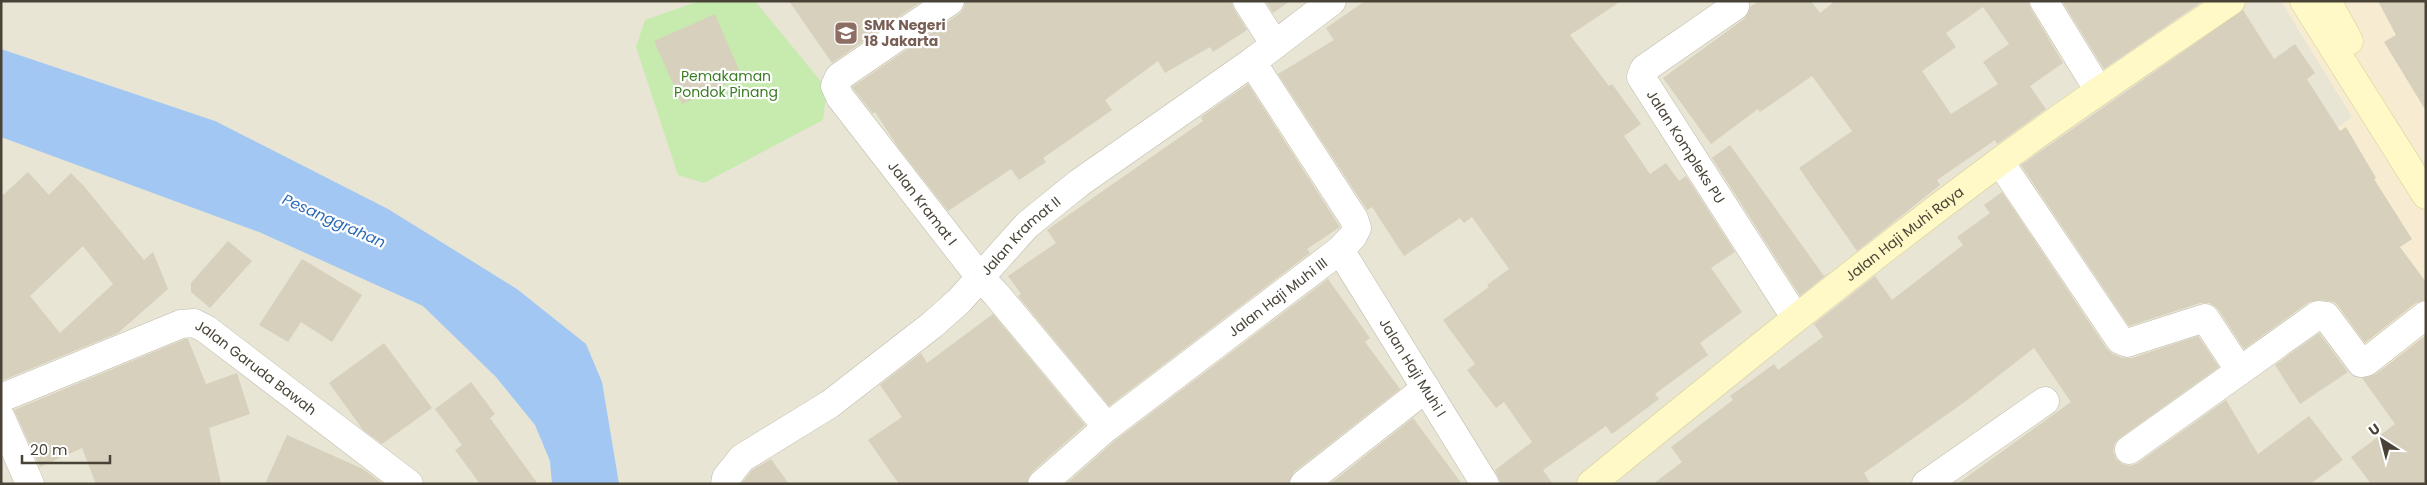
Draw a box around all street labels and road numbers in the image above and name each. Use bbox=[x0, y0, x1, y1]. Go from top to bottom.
street label: Jalan Kompleks PU bbox=[1642, 86, 1730, 208]
street label: Jalan Kramat I bbox=[883, 157, 962, 250]
street label: Jalan Haji Muhi Raya bbox=[1841, 182, 1968, 286]
street label: Jalan Kramat II bbox=[976, 192, 1065, 280]
street label: Jalan Haji Muhi III bbox=[1224, 253, 1332, 341]
street label: Jalan Haji Muhi I bbox=[1374, 314, 1451, 421]
street label: Jalan Garuda Bawah bbox=[192, 315, 321, 420]

